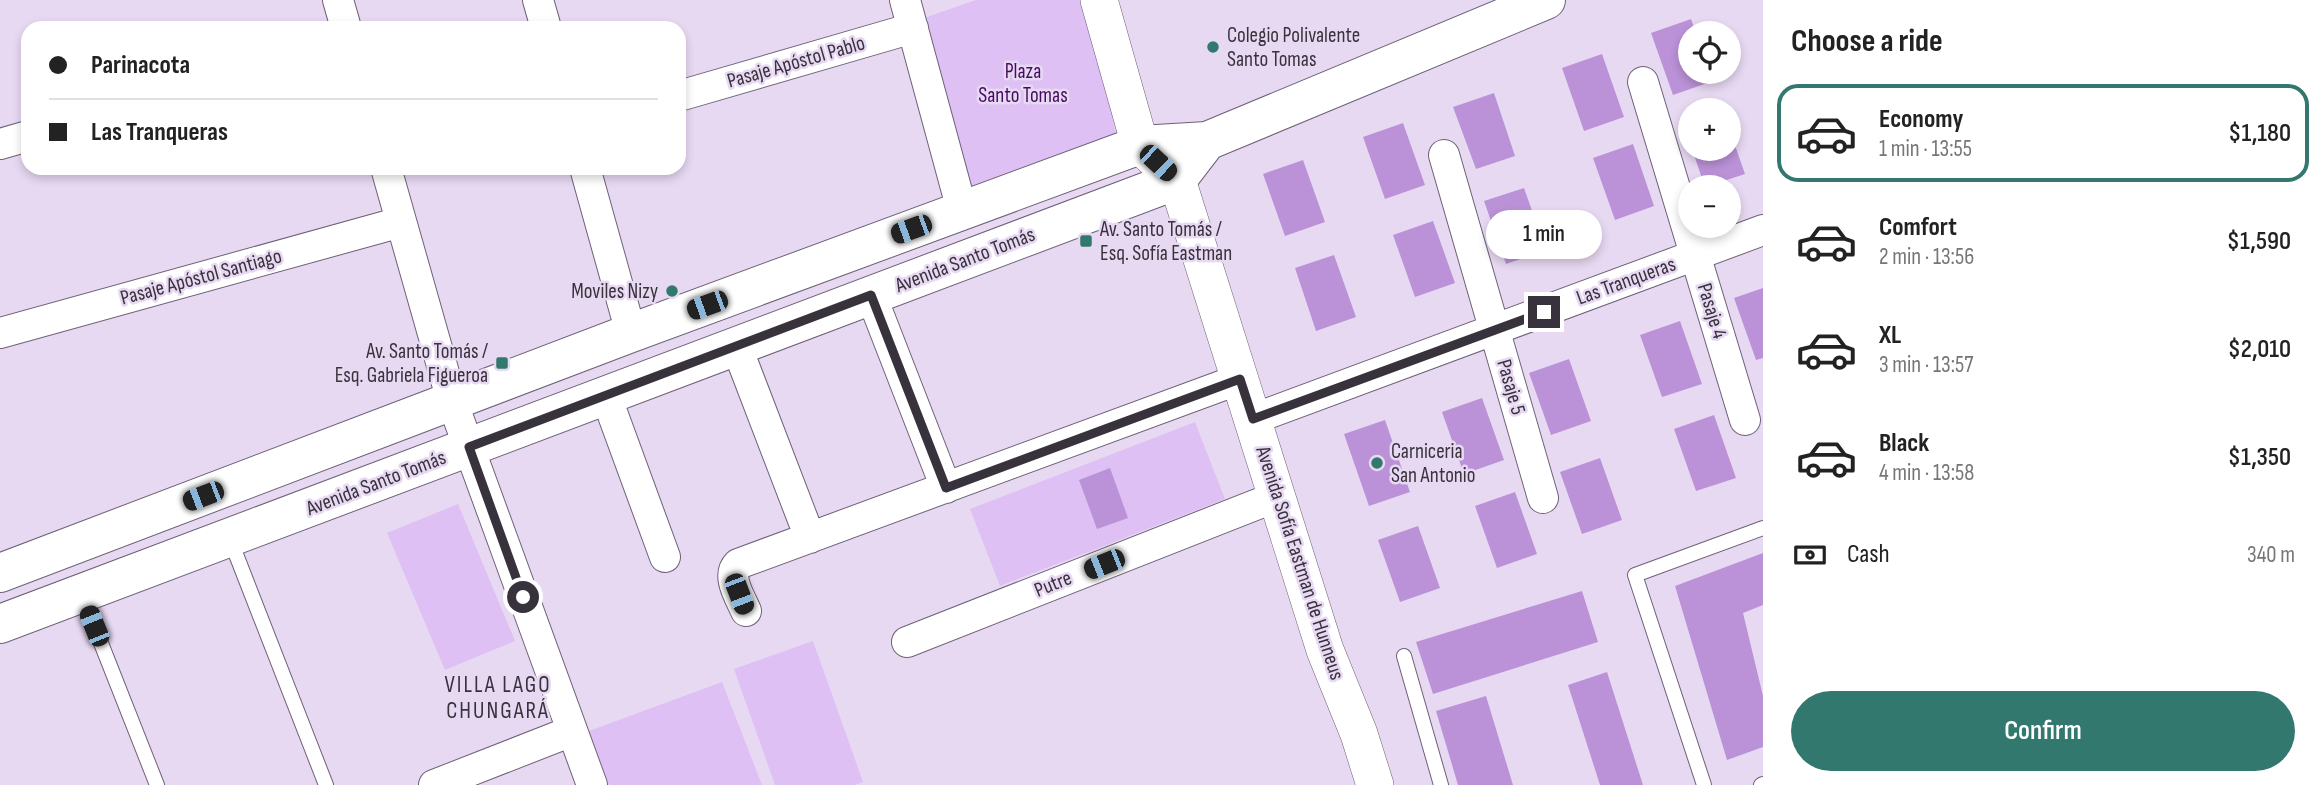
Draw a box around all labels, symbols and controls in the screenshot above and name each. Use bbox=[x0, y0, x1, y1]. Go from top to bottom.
map controls bbox=[1678, 21, 1741, 238]
button: locate bbox=[1678, 21, 1741, 84]
text: Choose a ride bbox=[1791, 22, 1943, 61]
place label: Colegio Polivalente Santo Tomas bbox=[1227, 23, 1360, 72]
street label: Pasaje Apóstol Pablo bbox=[724, 30, 868, 94]
marker: Colegio Polivalente Santo Tomas bbox=[1205, 39, 1221, 55]
text: Parinacota bbox=[91, 50, 190, 81]
park label: Plaza Santo Tomas bbox=[978, 59, 1068, 108]
button: + bbox=[1678, 98, 1741, 161]
icon: car bbox=[1795, 102, 1858, 165]
text: Economy bbox=[1879, 104, 1963, 135]
text: Las Tranqueras bbox=[91, 117, 228, 148]
text: $1,180 bbox=[2228, 118, 2291, 149]
text: 1 min · 13:55 bbox=[1879, 135, 1972, 163]
car bbox=[1136, 141, 1181, 185]
button: − bbox=[1678, 175, 1741, 238]
callout: 1 min bbox=[1486, 210, 1602, 260]
icon: car bbox=[1795, 210, 1858, 273]
car bbox=[888, 212, 935, 246]
text: Comfort bbox=[1879, 212, 1957, 243]
place label: Av. Santo Tomás / Esq. Sofía Eastman bbox=[1099, 217, 1232, 266]
text: 1 min bbox=[1523, 220, 1565, 248]
street label: Avenida Santo Tomás bbox=[891, 222, 1038, 298]
text: $1,590 bbox=[2227, 226, 2291, 257]
marker: Av. Santo Tomás / Esq. Sofía Eastman bbox=[1078, 233, 1094, 249]
street label: Pasaje Apóstol Santiago bbox=[118, 243, 284, 311]
text: 2 min · 13:56 bbox=[1879, 243, 1974, 271]
street label: Las Tranqueras bbox=[1573, 252, 1679, 310]
place label: Moviles Nizy bbox=[571, 279, 658, 304]
street label: Pasaje 4 bbox=[1692, 280, 1732, 342]
marker: Moviles Nizy bbox=[664, 283, 680, 299]
car bbox=[684, 288, 731, 322]
route end bbox=[1528, 296, 1560, 328]
icon: car bbox=[1795, 318, 1858, 381]
text: XL bbox=[1879, 320, 1901, 351]
text: $2,010 bbox=[2228, 334, 2291, 365]
place label: Av. Santo Tomás / Esq. Gabriela Figueroa bbox=[335, 339, 488, 388]
text: 3 min · 13:57 bbox=[1879, 351, 1973, 379]
marker: Av. Santo Tomás / Esq. Gabriela Figueroa bbox=[494, 355, 510, 371]
street label: Pasaje 5 bbox=[1491, 357, 1531, 417]
icon: car bbox=[1795, 426, 1858, 489]
text: Black bbox=[1879, 428, 1929, 459]
place label: Carniceria San Antonio bbox=[1391, 439, 1475, 488]
street label: Avenida Sofía Eastman de Hunneus bbox=[1250, 442, 1350, 683]
text: $1,350 bbox=[2228, 442, 2291, 473]
street label: Avenida Santo Tomás bbox=[302, 445, 449, 521]
marker: Carniceria San Antonio bbox=[1369, 455, 1385, 471]
text: 4 min · 13:58 bbox=[1879, 459, 1974, 487]
car bbox=[180, 479, 227, 513]
icon: cash bbox=[1791, 536, 1829, 574]
text: Cash bbox=[1847, 539, 1890, 570]
text: 340 m bbox=[2247, 541, 2295, 569]
car bbox=[1081, 546, 1128, 582]
street label: Putre bbox=[1031, 565, 1075, 603]
car bbox=[722, 571, 757, 617]
route start bbox=[507, 581, 539, 613]
car bbox=[77, 603, 112, 649]
district label: VILLA LAGO CHUNGARÁ bbox=[444, 671, 552, 725]
button: Confirm bbox=[1791, 691, 2295, 771]

